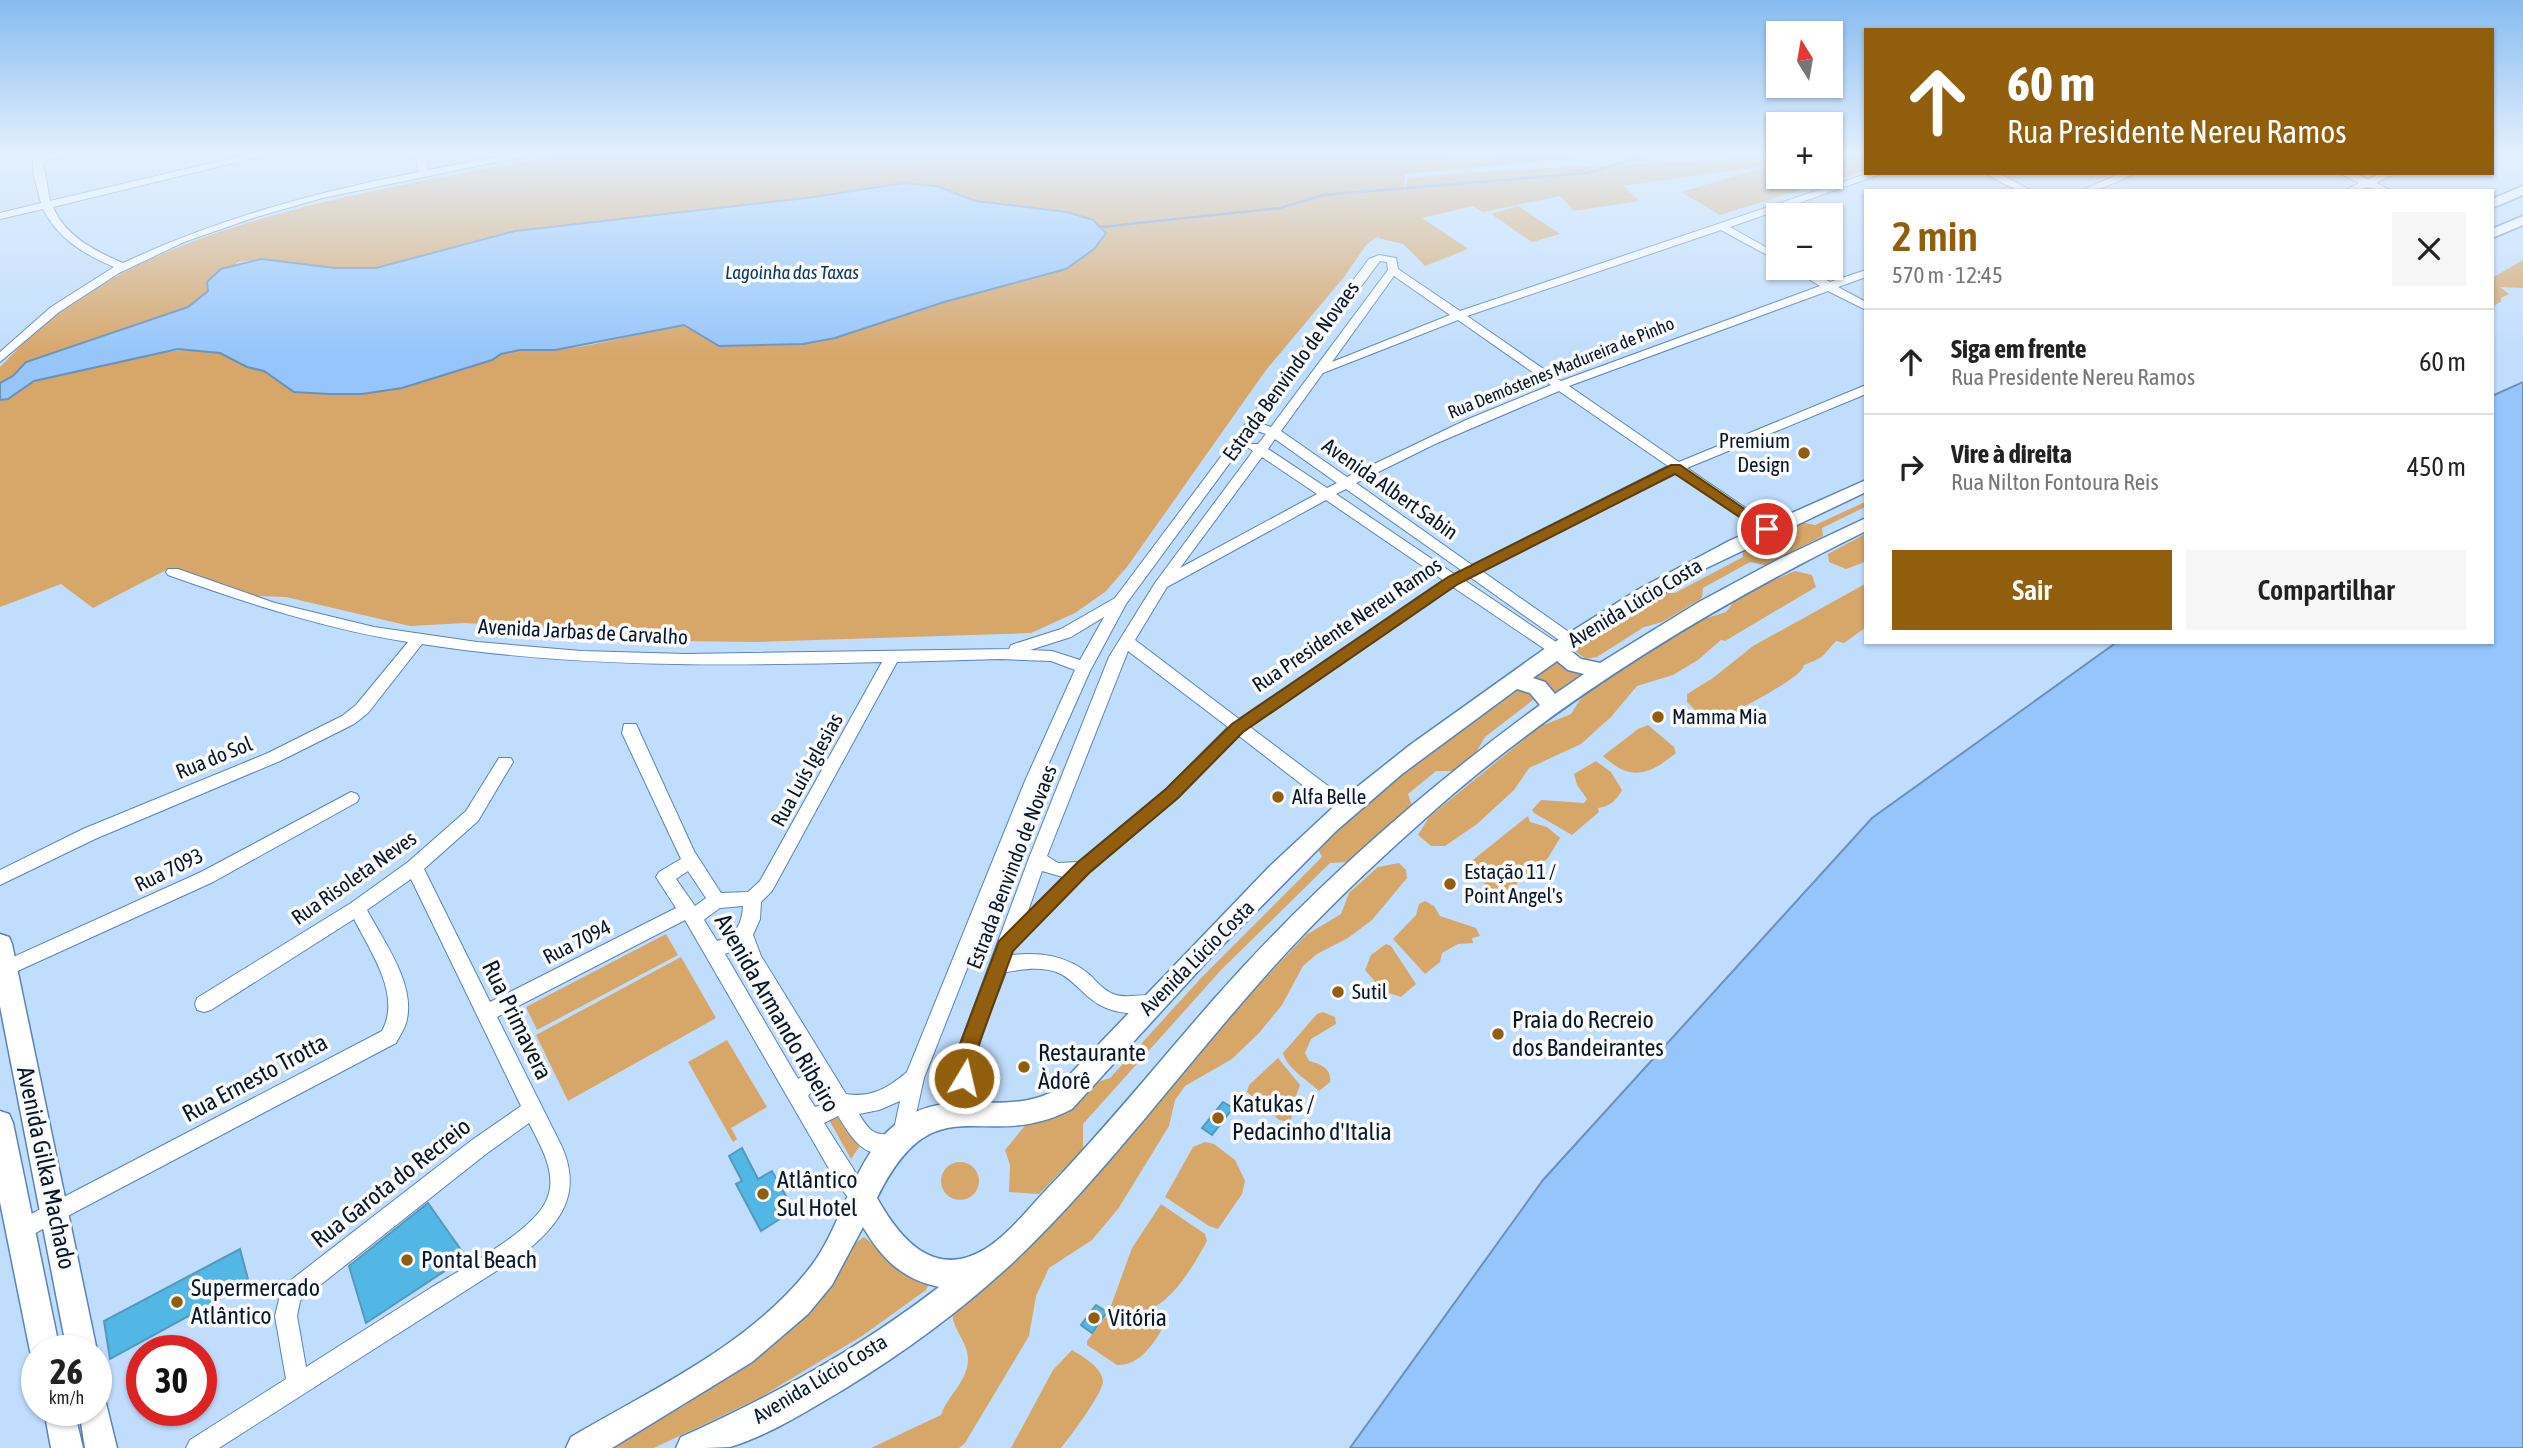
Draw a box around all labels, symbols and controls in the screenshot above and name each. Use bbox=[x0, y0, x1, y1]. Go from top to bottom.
north arrow bbox=[1766, 21, 1843, 98]
map controls bbox=[1766, 21, 1843, 280]
text: 60 m bbox=[2007, 55, 2095, 111]
icon: ahead bbox=[1892, 56, 1983, 147]
button: + bbox=[1766, 112, 1843, 189]
text: Rua Presidente Nereu Ramos bbox=[2007, 113, 2347, 150]
button: − bbox=[1766, 203, 1843, 280]
text: 2 min bbox=[1892, 212, 1978, 260]
button: close bbox=[2392, 212, 2466, 286]
water label: Lagoinha das Taxas bbox=[725, 261, 859, 283]
text: 570 m · 12:45 bbox=[1892, 262, 2003, 288]
street label: Estrada Benvindo de Novaes bbox=[1217, 276, 1363, 465]
street label: Rua Demóstenes Madureira de Pinho bbox=[1445, 312, 1677, 423]
text: Siga em frente bbox=[1951, 334, 2087, 364]
icon: ahead bbox=[1892, 343, 1930, 381]
text: 60 m bbox=[2419, 347, 2466, 377]
text: Rua Presidente Nereu Ramos bbox=[1951, 364, 2195, 390]
place label: Premium Design bbox=[1719, 428, 1790, 476]
street label: Avenida Albert Sabin bbox=[1318, 433, 1463, 544]
text: Vire à direita bbox=[1951, 439, 2072, 469]
marker: Premium Design bbox=[1796, 445, 1812, 461]
icon: right bbox=[1892, 448, 1930, 486]
text: 450 m bbox=[2407, 452, 2466, 482]
text: Rua Nilton Fontoura Reis bbox=[1951, 469, 2159, 495]
pin bbox=[1737, 499, 1797, 559]
icon: arrive bbox=[1748, 510, 1786, 548]
button: Sair bbox=[1892, 550, 2172, 630]
button: Compartilhar bbox=[2186, 550, 2466, 630]
street label: Rua Presidente Nereu Ramos bbox=[1247, 552, 1446, 696]
street label: Avenida Lúcio Costa bbox=[1563, 553, 1706, 652]
street label: Avenida Jarbas de Carvalho bbox=[477, 614, 689, 648]
place label: Mamma Mia bbox=[1672, 704, 1767, 728]
street label: Rua Luís Iglesias bbox=[765, 709, 847, 830]
marker: Mamma Mia bbox=[1650, 709, 1666, 725]
street label: Rua do Sol bbox=[172, 731, 256, 783]
street label: Estrada Benvindo de Novaes bbox=[961, 761, 1061, 972]
place label: Alfa Belle bbox=[1292, 784, 1366, 808]
marker: Alfa Belle bbox=[1270, 789, 1286, 805]
street label: Rua Risoleta Neves bbox=[287, 825, 420, 929]
street label: Rua 7093 bbox=[131, 842, 207, 896]
place label: Estação 11 / Point Angel's bbox=[1464, 859, 1563, 907]
marker: Estação 11 / Point Angel's bbox=[1442, 876, 1458, 892]
street label: Avenida Lúcio Costa bbox=[1134, 895, 1259, 1020]
street label: Avenida Armando Ribeiro bbox=[710, 909, 845, 1116]
street label: Rua 7094 bbox=[539, 914, 615, 968]
street label: Rua Primavera bbox=[477, 956, 558, 1084]
place label: Sutil bbox=[1352, 979, 1388, 1003]
marker: Sutil bbox=[1330, 984, 1346, 1000]
place label: Praia do Recreio dos Bandeirantes bbox=[1512, 1006, 1664, 1061]
marker: Praia do Recreio dos Bandeirantes bbox=[1490, 1026, 1506, 1042]
street label: Rua Ernesto Trotta bbox=[178, 1028, 332, 1127]
place label: Restaurante Àdorê bbox=[1038, 1039, 1146, 1094]
position arrow bbox=[927, 1041, 1001, 1115]
marker: Restaurante Àdorê bbox=[1016, 1059, 1032, 1075]
street label: Avenida Gilka Machado bbox=[12, 1064, 81, 1272]
place label: Katukas / Pedacinho d'Italia bbox=[1232, 1090, 1392, 1145]
marker: Katukas / Pedacinho d'Italia bbox=[1210, 1110, 1226, 1126]
street label: Rua Garota do Recreio bbox=[306, 1112, 475, 1253]
place label: Atlântico Sul Hotel bbox=[777, 1166, 858, 1221]
marker: Atlântico Sul Hotel bbox=[755, 1186, 771, 1202]
place label: Pontal Beach bbox=[421, 1246, 537, 1273]
marker: Pontal Beach bbox=[399, 1252, 415, 1268]
place label: Supermercado Atlântico bbox=[191, 1274, 320, 1329]
marker: Supermercado Atlântico bbox=[169, 1294, 185, 1310]
place label: Vitória bbox=[1108, 1304, 1167, 1331]
marker: Vitória bbox=[1086, 1310, 1102, 1326]
street label: Avenida Lúcio Costa bbox=[748, 1329, 891, 1428]
speed limit sign: 30 bbox=[126, 1335, 217, 1426]
text: 26 bbox=[50, 1351, 83, 1391]
text: km/h bbox=[49, 1387, 84, 1408]

